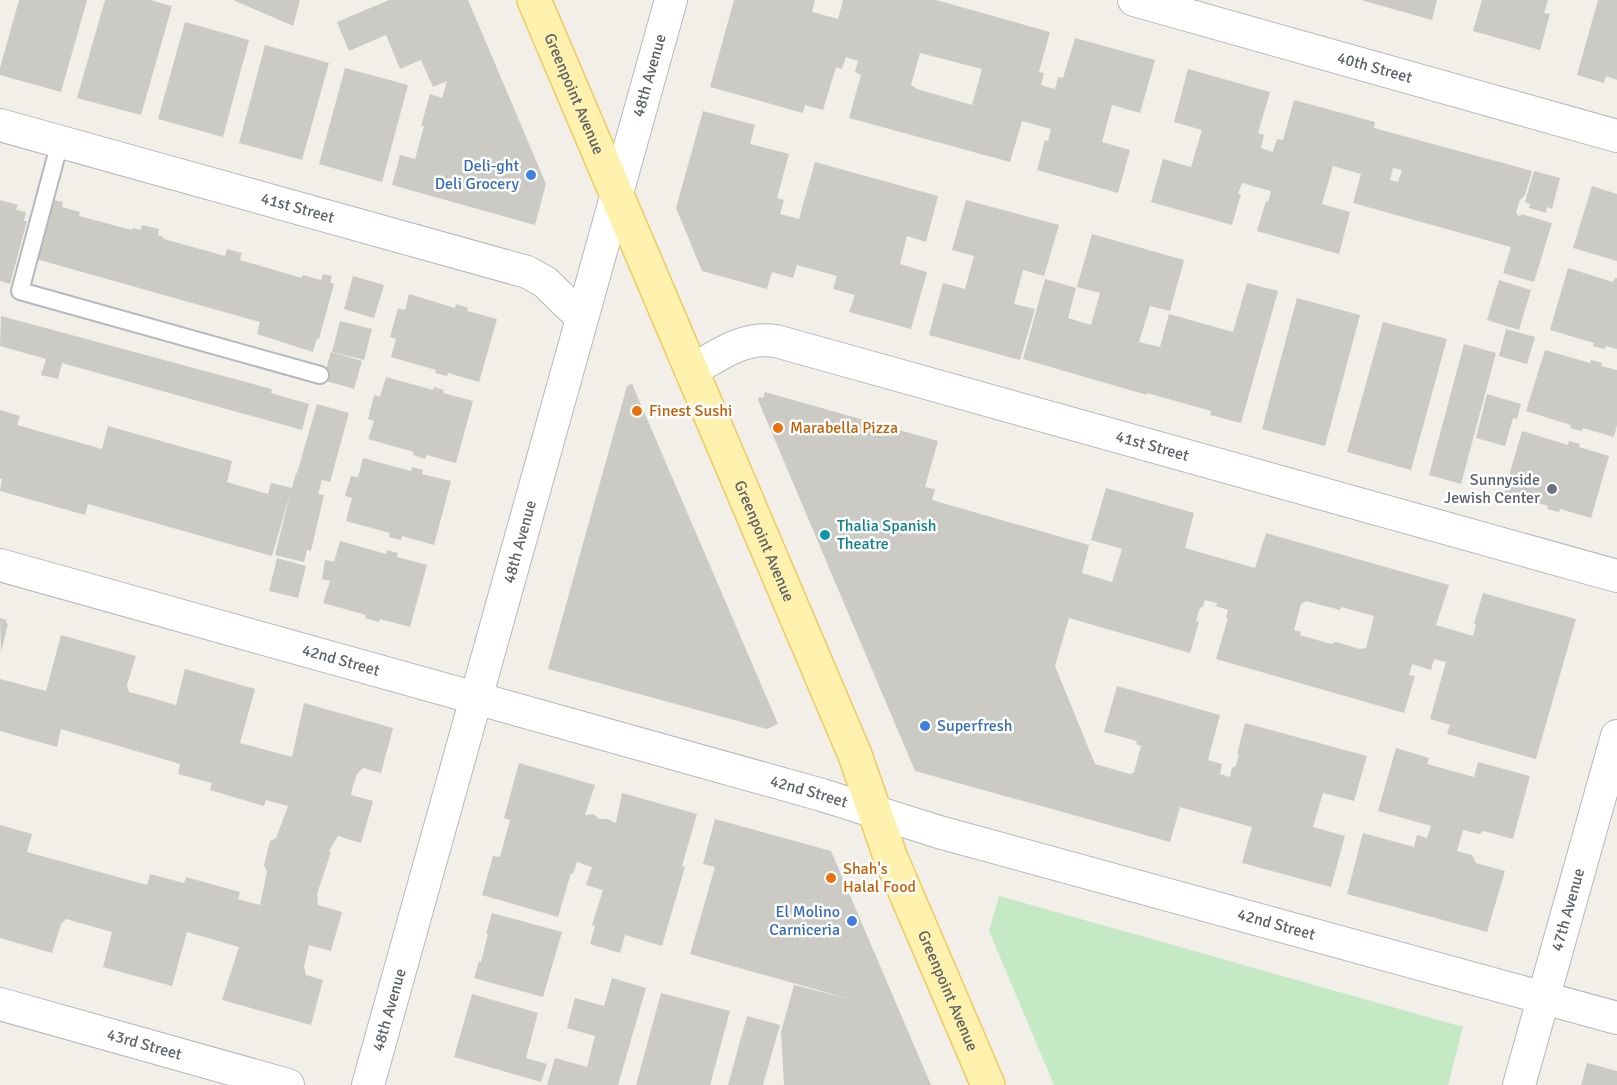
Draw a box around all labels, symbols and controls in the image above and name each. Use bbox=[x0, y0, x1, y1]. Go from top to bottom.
street label: Greenpoint Avenue bbox=[539, 30, 609, 157]
street label: 48th Avenue bbox=[628, 32, 671, 119]
street label: 40th Street bbox=[1335, 48, 1415, 88]
place label: Deli-ght Deli Grocery bbox=[435, 156, 520, 194]
marker: Deli-ght Deli Grocery bbox=[524, 168, 538, 182]
street label: 41st Street bbox=[259, 188, 337, 228]
place label: Finest Sushi bbox=[649, 401, 732, 421]
marker: Finest Sushi bbox=[630, 404, 644, 418]
place label: Marabella Pizza bbox=[790, 418, 898, 438]
marker: Marabella Pizza bbox=[771, 421, 785, 435]
street label: 41st Street bbox=[1113, 426, 1192, 466]
place label: Sunnyside Jewish Center bbox=[1444, 470, 1540, 508]
street label: Greenpoint Avenue bbox=[729, 477, 799, 605]
marker: Sunnyside Jewish Center bbox=[1545, 482, 1559, 496]
street label: 48th Avenue bbox=[499, 498, 541, 586]
place label: Thalia Spanish Theatre bbox=[837, 516, 937, 554]
marker: Thalia Spanish Theatre bbox=[818, 528, 832, 542]
street label: 42nd Street bbox=[300, 640, 382, 681]
place label: Superfresh bbox=[937, 716, 1012, 736]
marker: Superfresh bbox=[918, 719, 932, 733]
street label: 42nd Street bbox=[768, 771, 850, 813]
place label: Shah's Halal Food bbox=[843, 859, 916, 897]
street label: 47th Avenue bbox=[1547, 866, 1589, 954]
marker: Shah's Halal Food bbox=[824, 871, 838, 885]
place label: El Molino Carniceria bbox=[769, 902, 840, 940]
street label: 42nd Street bbox=[1235, 904, 1318, 945]
marker: El Molino Carniceria bbox=[845, 914, 859, 928]
street label: Greenpoint Avenue bbox=[913, 927, 982, 1054]
street label: 48th Avenue bbox=[368, 966, 411, 1054]
street label: 43rd Street bbox=[105, 1025, 184, 1065]

